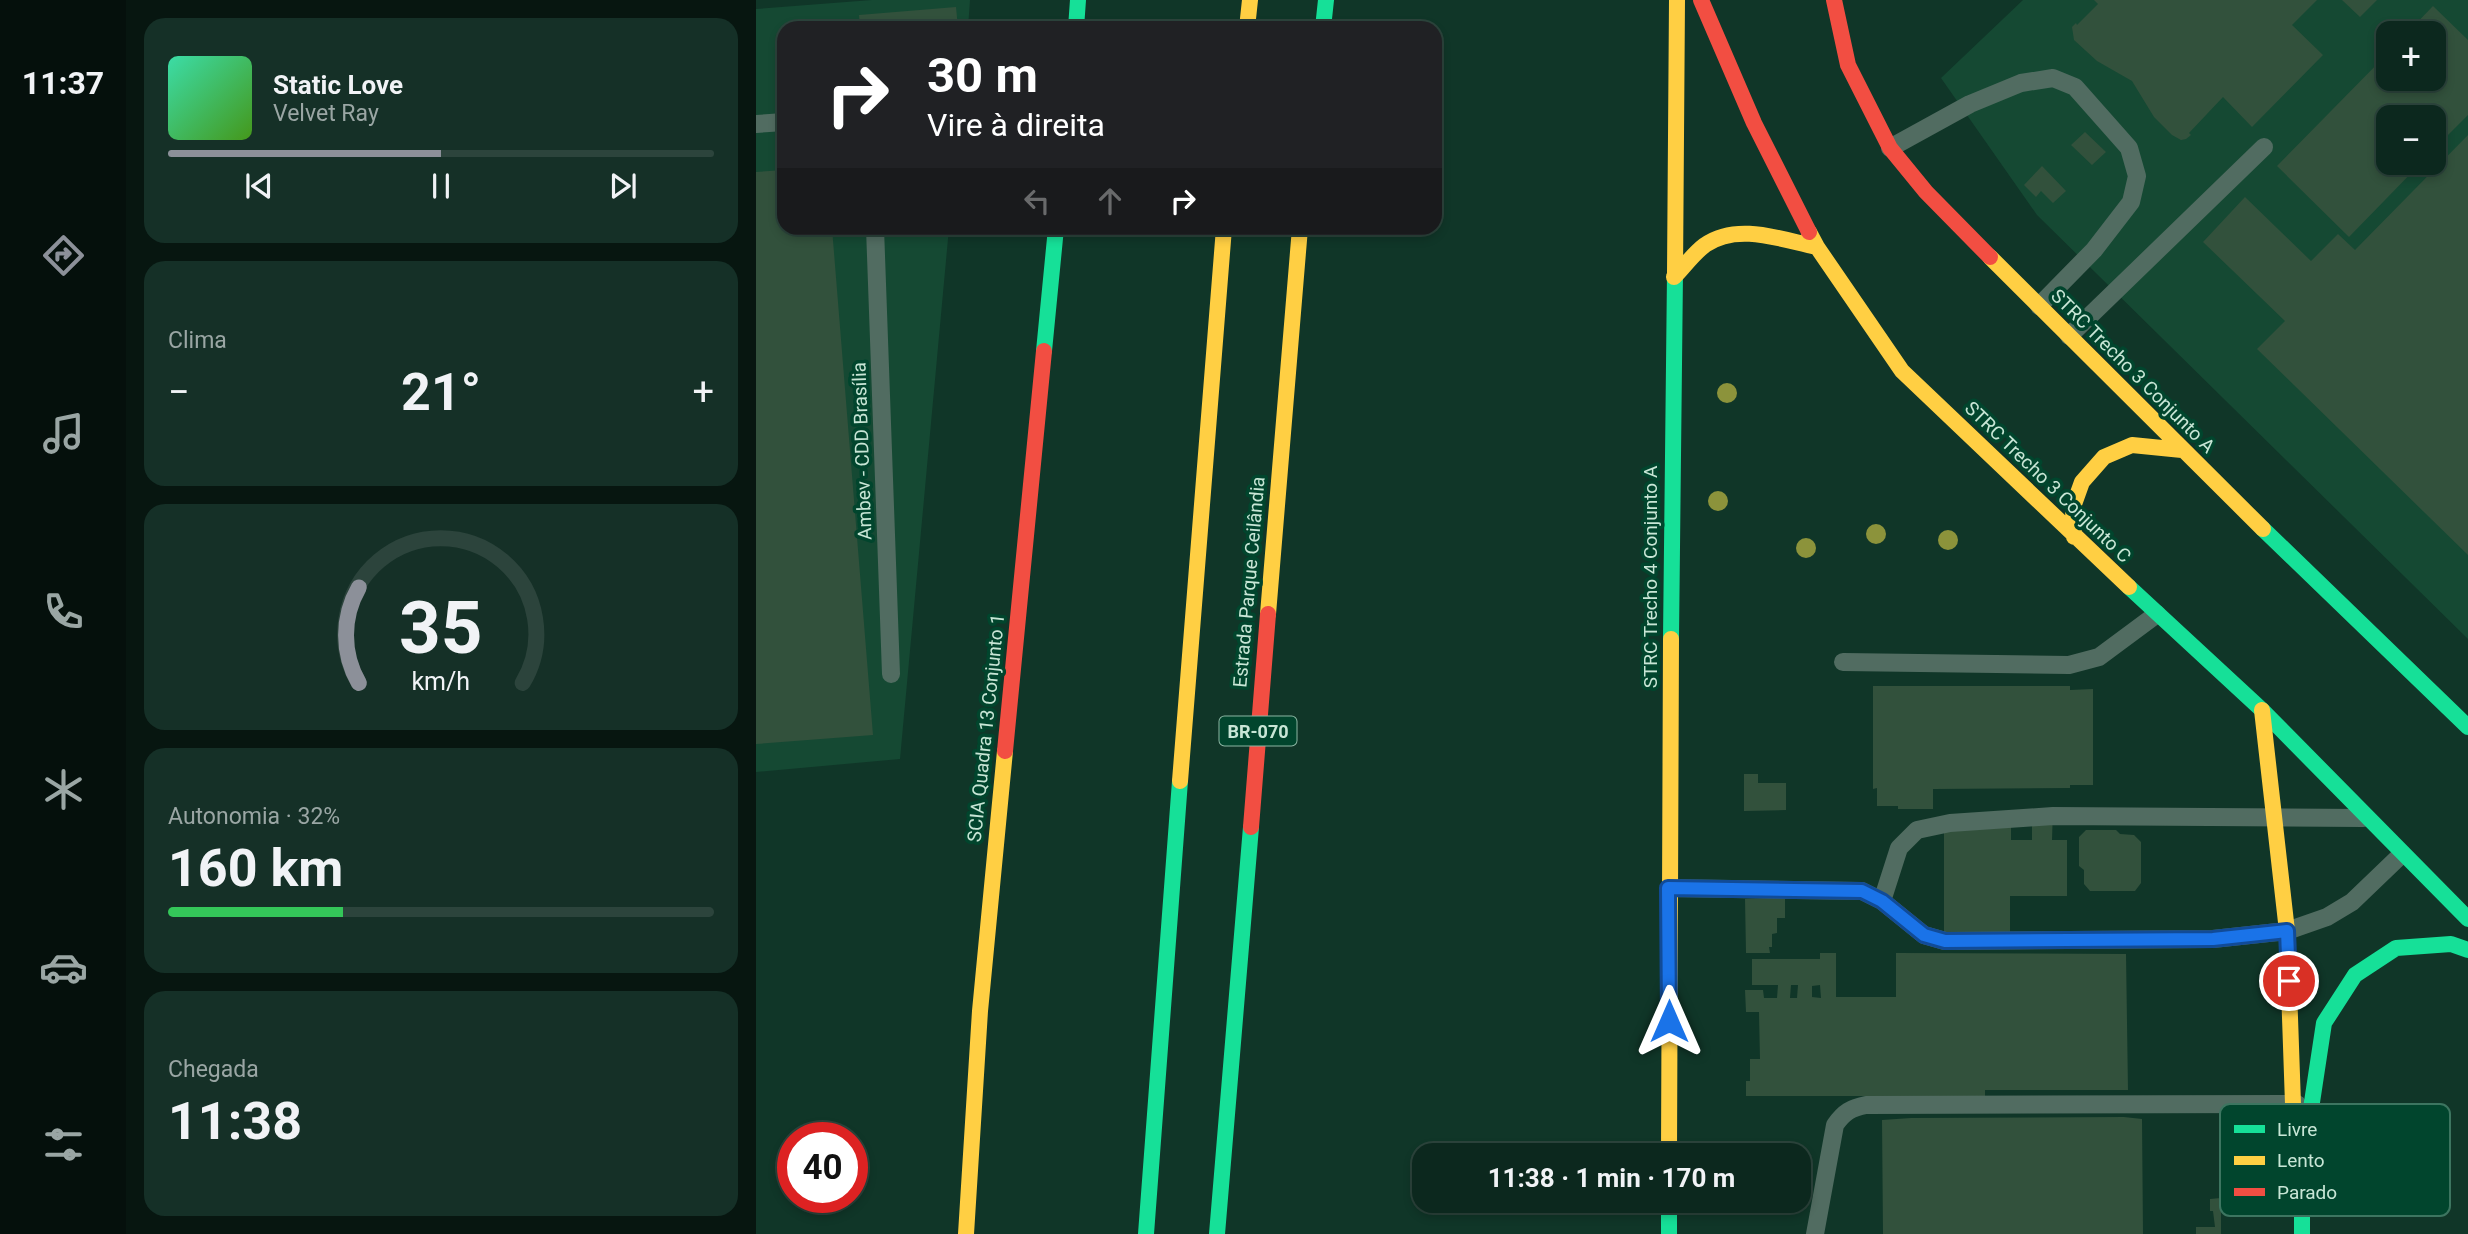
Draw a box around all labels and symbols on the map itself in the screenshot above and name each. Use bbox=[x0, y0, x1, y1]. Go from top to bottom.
street label: STRC Trecho 3 Conjunto A bbox=[2046, 284, 2220, 458]
street label: Ambev - CDD Brasília bbox=[847, 362, 877, 540]
street label: STRC Trecho 3 Conjunto C bbox=[1960, 396, 2136, 568]
street label: STRC Trecho 4 Conjunto A bbox=[1639, 465, 1662, 688]
street label: Estrada Parque Ceilândia bbox=[1228, 476, 1270, 688]
street label: SCIA Quadra 13 Conjunto 1 bbox=[963, 613, 1009, 843]
road number: BR-070 bbox=[1219, 716, 1296, 746]
pin bbox=[2259, 951, 2319, 1011]
position arrow bbox=[1632, 984, 1706, 1058]
legend bbox=[2220, 1104, 2450, 1216]
text: Livre bbox=[2277, 1118, 2317, 1141]
speed limit sign: 40 bbox=[777, 1122, 868, 1213]
text: Lento bbox=[2277, 1149, 2325, 1172]
text: Parado bbox=[2277, 1181, 2337, 1204]

